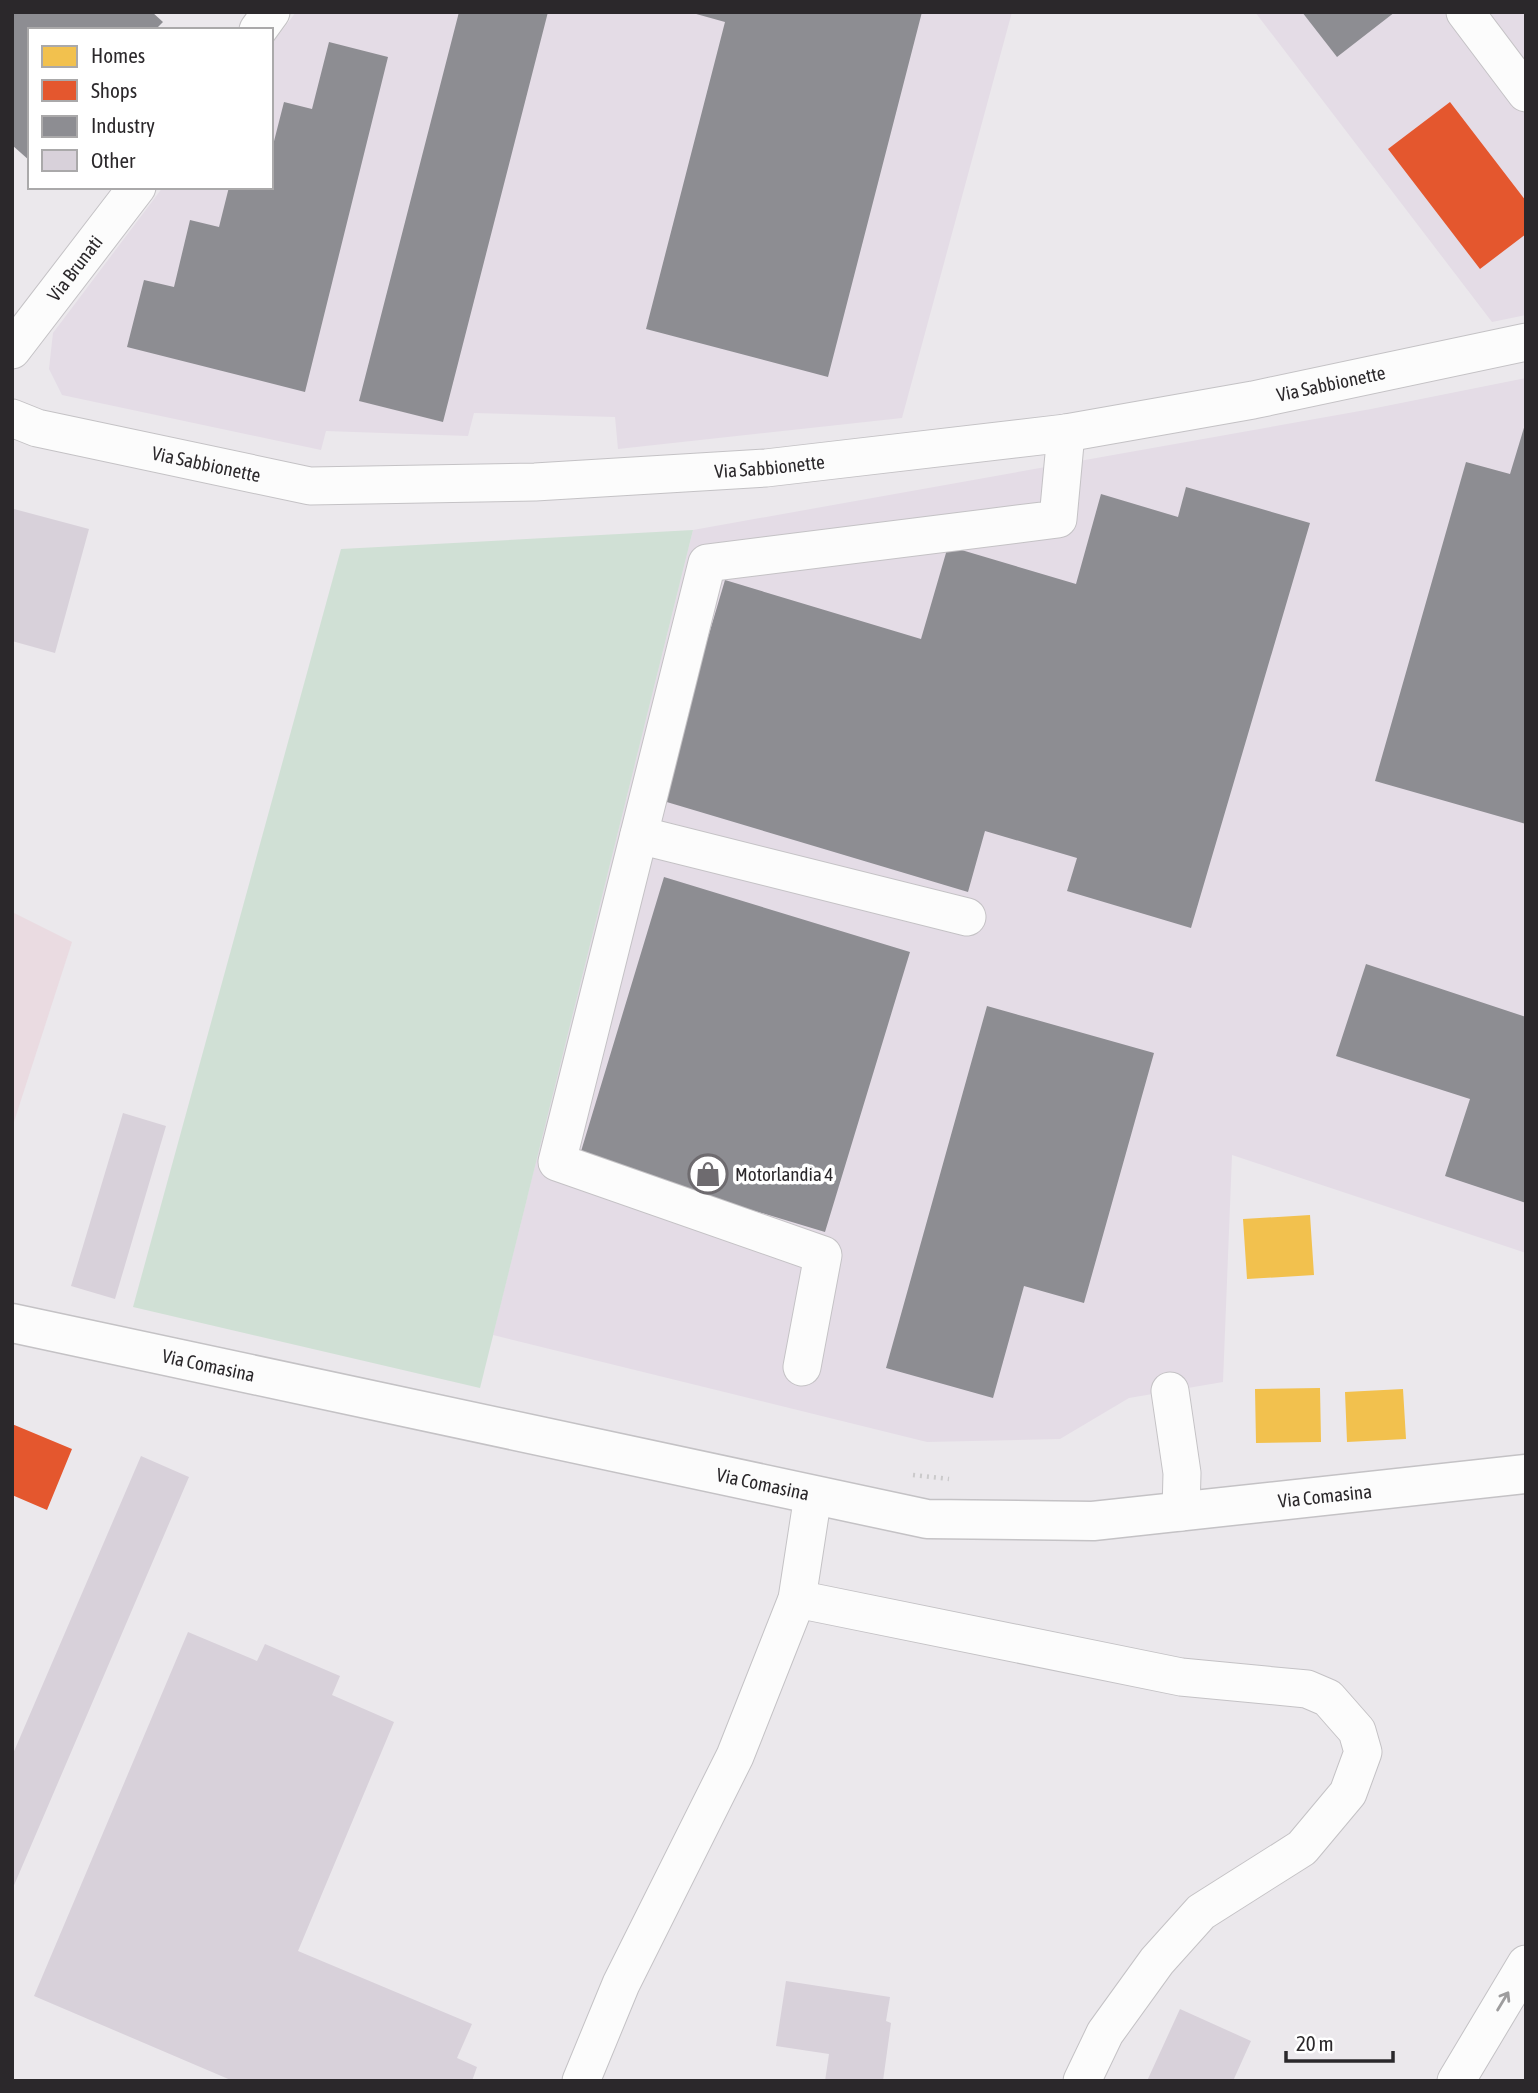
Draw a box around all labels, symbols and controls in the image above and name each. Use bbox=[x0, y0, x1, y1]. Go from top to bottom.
legend bbox=[28, 28, 273, 189]
text: Homes bbox=[91, 43, 145, 67]
text: Shops bbox=[91, 78, 137, 102]
text: Industry bbox=[91, 113, 155, 137]
text: Other bbox=[91, 148, 136, 172]
street label: Via Brunati bbox=[43, 231, 107, 305]
street label: Via Sabbionette bbox=[1274, 361, 1387, 406]
street label: Via Sabbionette bbox=[150, 442, 263, 486]
street label: Via Sabbionette bbox=[714, 450, 826, 482]
shop icon: Motorlandia 4 bbox=[687, 1153, 729, 1195]
place label: Motorlandia 4 bbox=[735, 1163, 833, 1185]
street label: Via Comasina bbox=[160, 1344, 257, 1386]
street label: Via Comasina bbox=[715, 1463, 811, 1504]
street label: Via Comasina bbox=[1277, 1480, 1373, 1512]
one-way arrow bbox=[1497, 1992, 1511, 2012]
scale bar bbox=[1286, 2020, 1393, 2064]
text: 20 m bbox=[1296, 2031, 1334, 2055]

